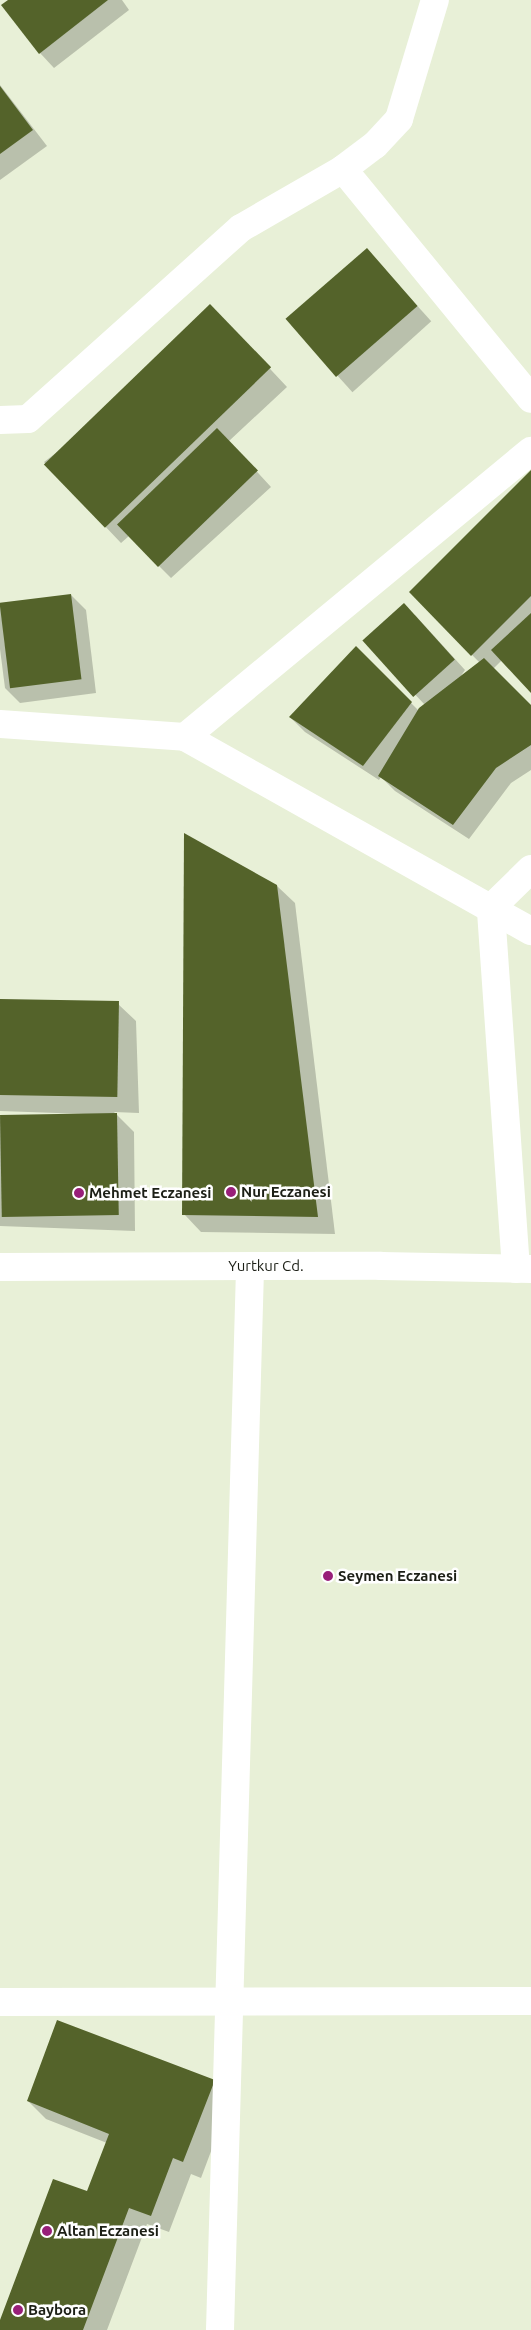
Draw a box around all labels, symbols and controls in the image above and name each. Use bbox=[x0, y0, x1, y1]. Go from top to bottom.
place label: Nur Eczanesi bbox=[241, 1183, 331, 1201]
place label: Mehmet Eczanesi bbox=[89, 1184, 211, 1202]
marker: Nur Eczanesi bbox=[225, 1186, 237, 1198]
marker: Mehmet Eczanesi bbox=[73, 1187, 85, 1199]
street label: Yurtkur Cd. bbox=[228, 1257, 304, 1275]
place label: Seymen Eczanesi bbox=[338, 1567, 457, 1585]
marker: Seymen Eczanesi bbox=[322, 1570, 334, 1582]
place label: Altan Eczanesi bbox=[57, 2222, 159, 2240]
marker: Altan Eczanesi bbox=[41, 2225, 53, 2237]
place label: Baybora bbox=[28, 2301, 86, 2319]
marker: Baybora bbox=[12, 2304, 24, 2316]

